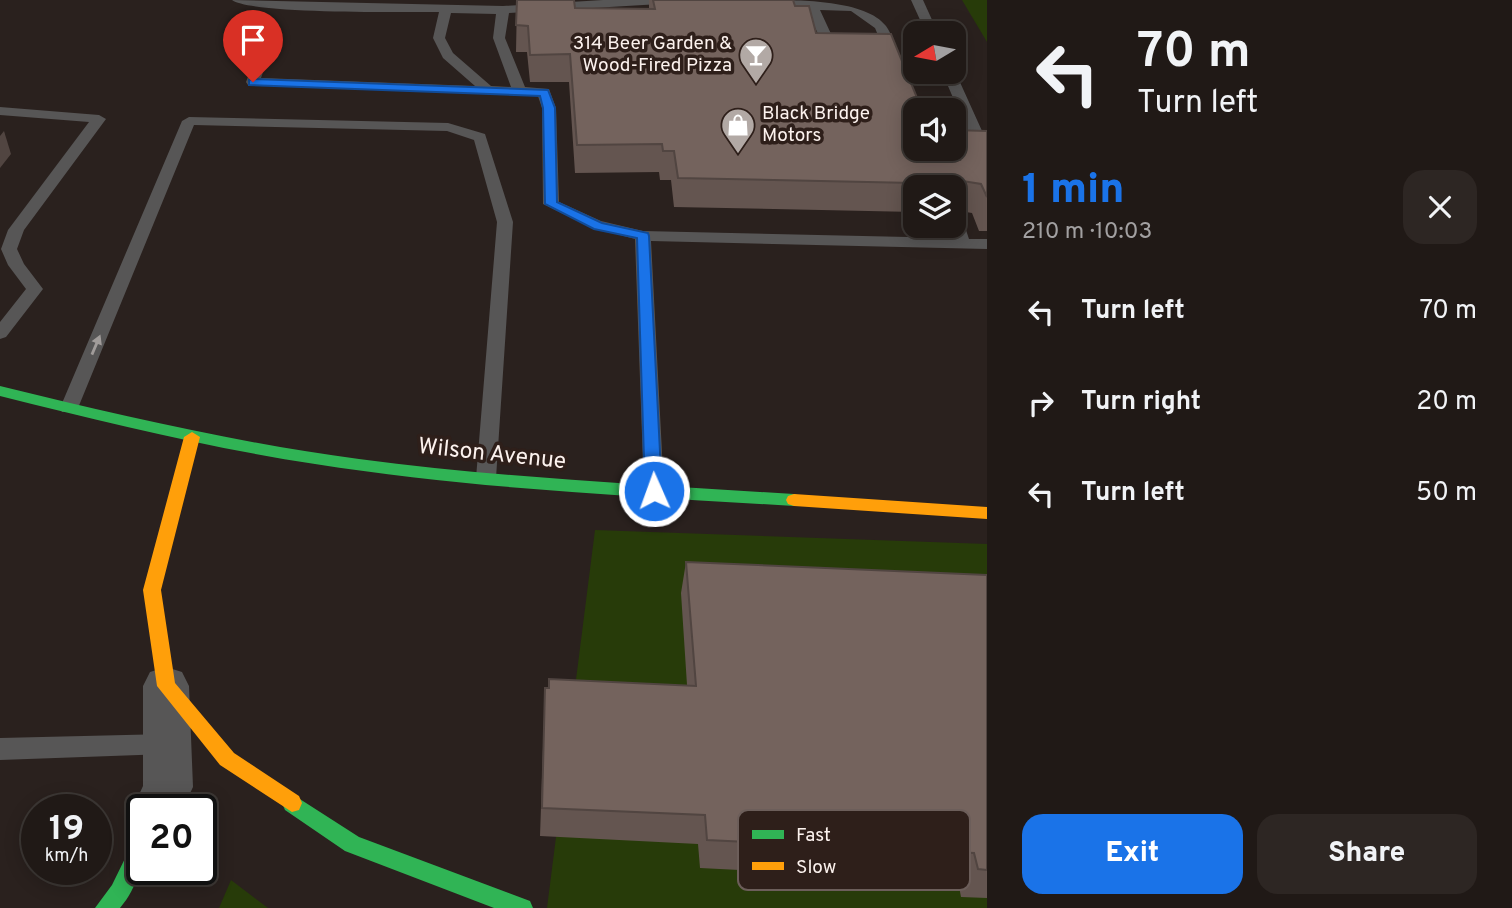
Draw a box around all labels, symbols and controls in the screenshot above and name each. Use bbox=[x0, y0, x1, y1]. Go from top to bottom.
pin bbox=[223, 10, 283, 82]
icon: arrive bbox=[234, 21, 272, 59]
north arrow bbox=[903, 21, 966, 84]
map controls bbox=[903, 21, 966, 238]
text: 70 m bbox=[1137, 23, 1251, 85]
icon: left bbox=[1022, 28, 1113, 119]
place label: 314 Beer Garden & Wood-Fired Pizza bbox=[573, 32, 732, 78]
bar icon: 314 Beer Garden & Wood-Fired Pizza bbox=[737, 36, 775, 85]
text: Turn left bbox=[1137, 84, 1258, 124]
button: sound bbox=[903, 98, 966, 161]
place label: Black Bridge Motors bbox=[762, 102, 870, 148]
shop icon: Black Bridge Motors bbox=[719, 106, 757, 155]
text: 1 min bbox=[1022, 165, 1125, 218]
button: close bbox=[1403, 170, 1477, 244]
button: layers bbox=[903, 175, 966, 238]
text: 210 m · 10:03 bbox=[1022, 218, 1152, 247]
icon: left bbox=[1022, 293, 1060, 331]
text: Turn left bbox=[1081, 295, 1185, 328]
text: 70 m bbox=[1419, 295, 1477, 328]
one-way arrow bbox=[90, 335, 102, 355]
icon: right bbox=[1022, 384, 1060, 422]
text: Turn right bbox=[1081, 386, 1201, 419]
text: 20 m bbox=[1416, 386, 1477, 419]
street label: Wilson Avenue bbox=[416, 433, 568, 477]
position arrow bbox=[617, 454, 691, 528]
icon: left bbox=[1022, 475, 1060, 513]
text: Turn left bbox=[1081, 477, 1185, 510]
text: 50 m bbox=[1416, 477, 1477, 510]
speed limit sign: 20 bbox=[126, 794, 217, 885]
text: 19 bbox=[49, 808, 84, 852]
legend bbox=[738, 810, 970, 890]
button: Exit bbox=[1022, 814, 1243, 894]
button: Share bbox=[1257, 814, 1477, 894]
text: Fast bbox=[796, 824, 831, 848]
text: km/h bbox=[45, 845, 88, 868]
text: Slow bbox=[796, 856, 836, 880]

